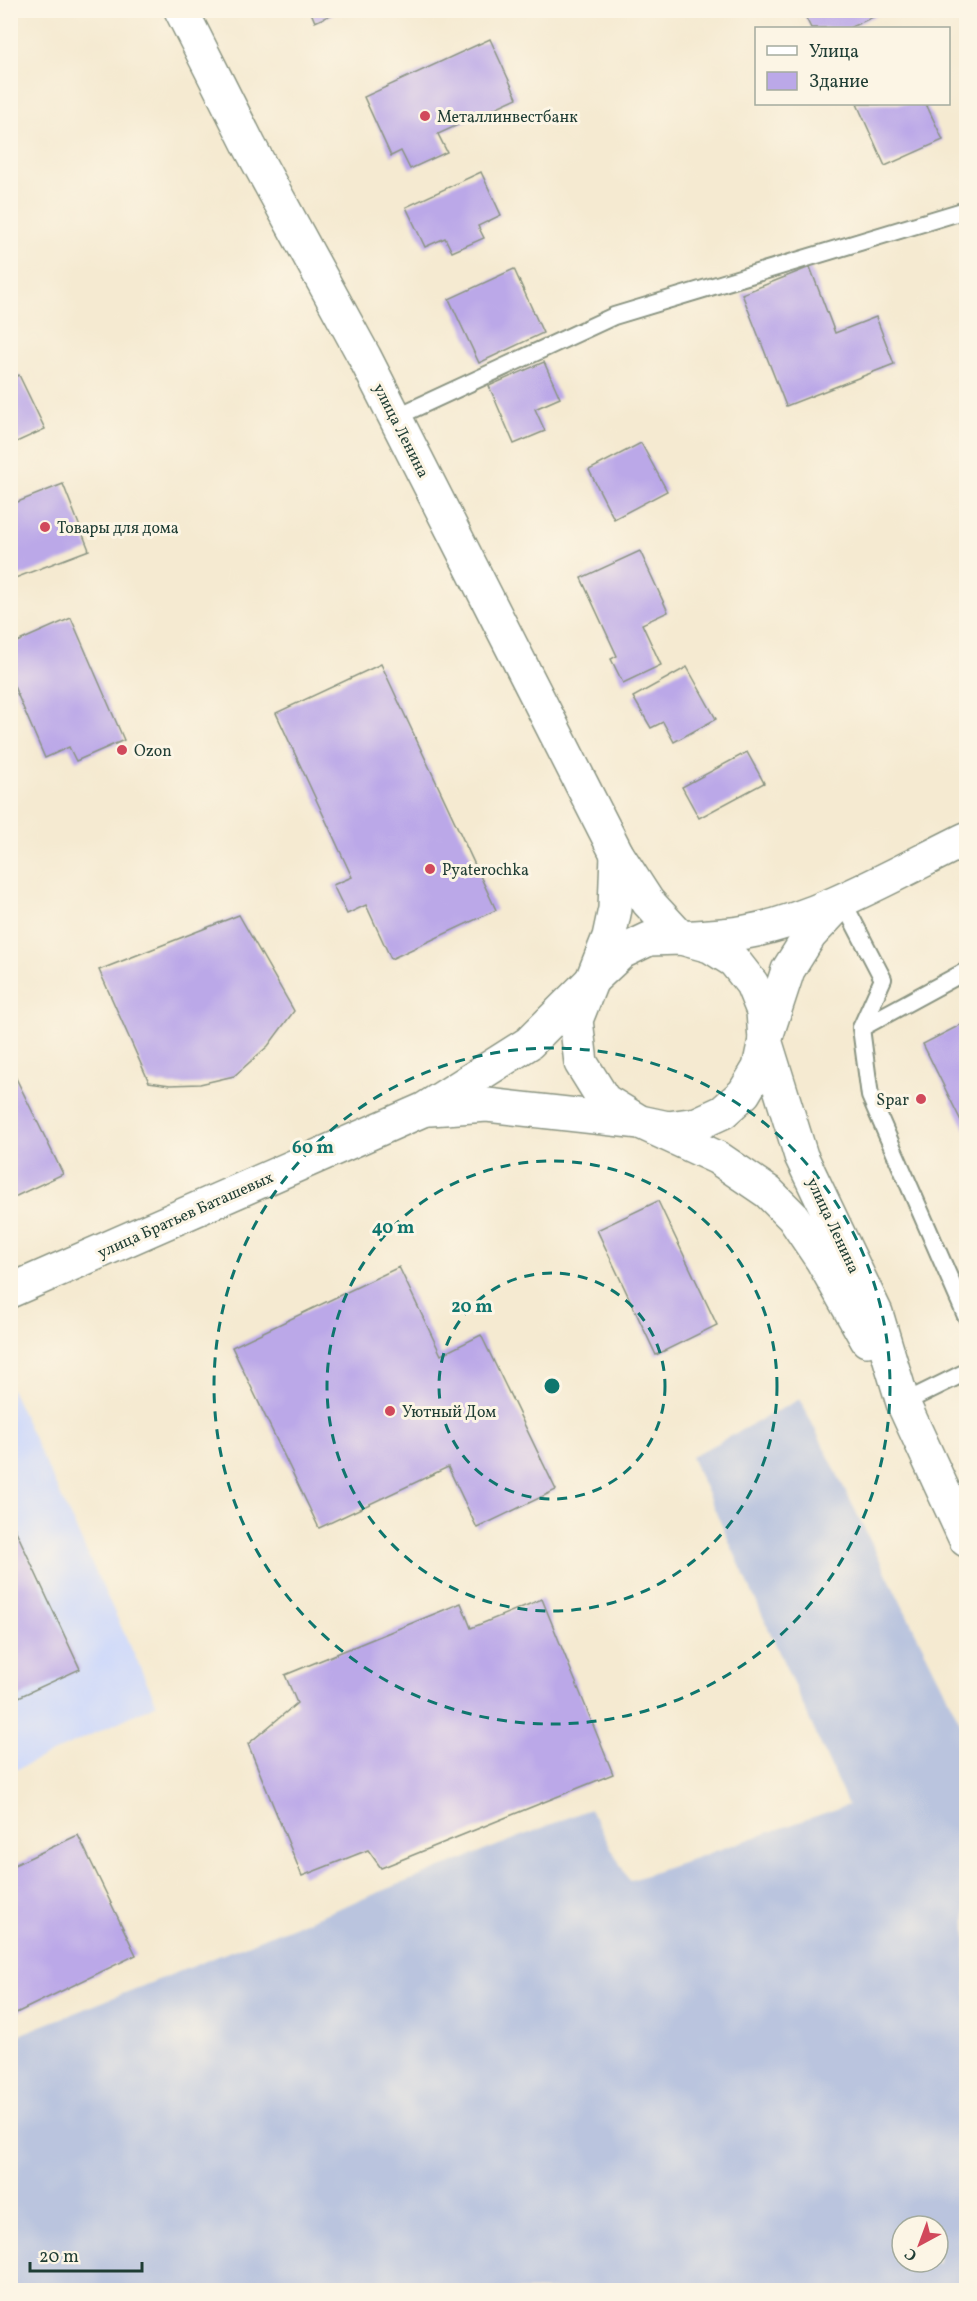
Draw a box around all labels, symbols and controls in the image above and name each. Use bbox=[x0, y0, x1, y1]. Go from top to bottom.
legend bbox=[755, 27, 950, 105]
text: Улица bbox=[809, 40, 859, 65]
text: Здание bbox=[809, 70, 869, 95]
place label: Металлинвестбанк bbox=[437, 107, 578, 129]
marker: Металлинвестбанк bbox=[418, 109, 432, 123]
street label: улица Ленина bbox=[367, 380, 433, 482]
place label: Товары для дома bbox=[57, 518, 179, 540]
marker: Товары для дома bbox=[38, 520, 52, 534]
place label: Ozon bbox=[134, 741, 172, 763]
marker: Ozon bbox=[115, 743, 129, 757]
place label: Pyaterochka bbox=[442, 860, 529, 882]
marker: Pyaterochka bbox=[423, 862, 437, 876]
place label: Spar bbox=[876, 1090, 909, 1112]
marker: Spar bbox=[914, 1092, 928, 1106]
text: 60 m bbox=[292, 1136, 334, 1161]
street label: улица Братьев Баташевых bbox=[94, 1167, 277, 1265]
street label: улица Ленина bbox=[800, 1174, 864, 1277]
text: 40 m bbox=[372, 1216, 414, 1241]
text: 20 m bbox=[451, 1295, 493, 1320]
centre of rings bbox=[542, 1376, 562, 1396]
place label: Уютный Дом bbox=[402, 1402, 496, 1424]
marker: Уютный Дом bbox=[383, 1404, 397, 1418]
north arrow bbox=[890, 2214, 950, 2274]
scale bar bbox=[30, 2235, 142, 2273]
text: С bbox=[900, 2242, 923, 2265]
text: 20 m bbox=[39, 2245, 79, 2270]

